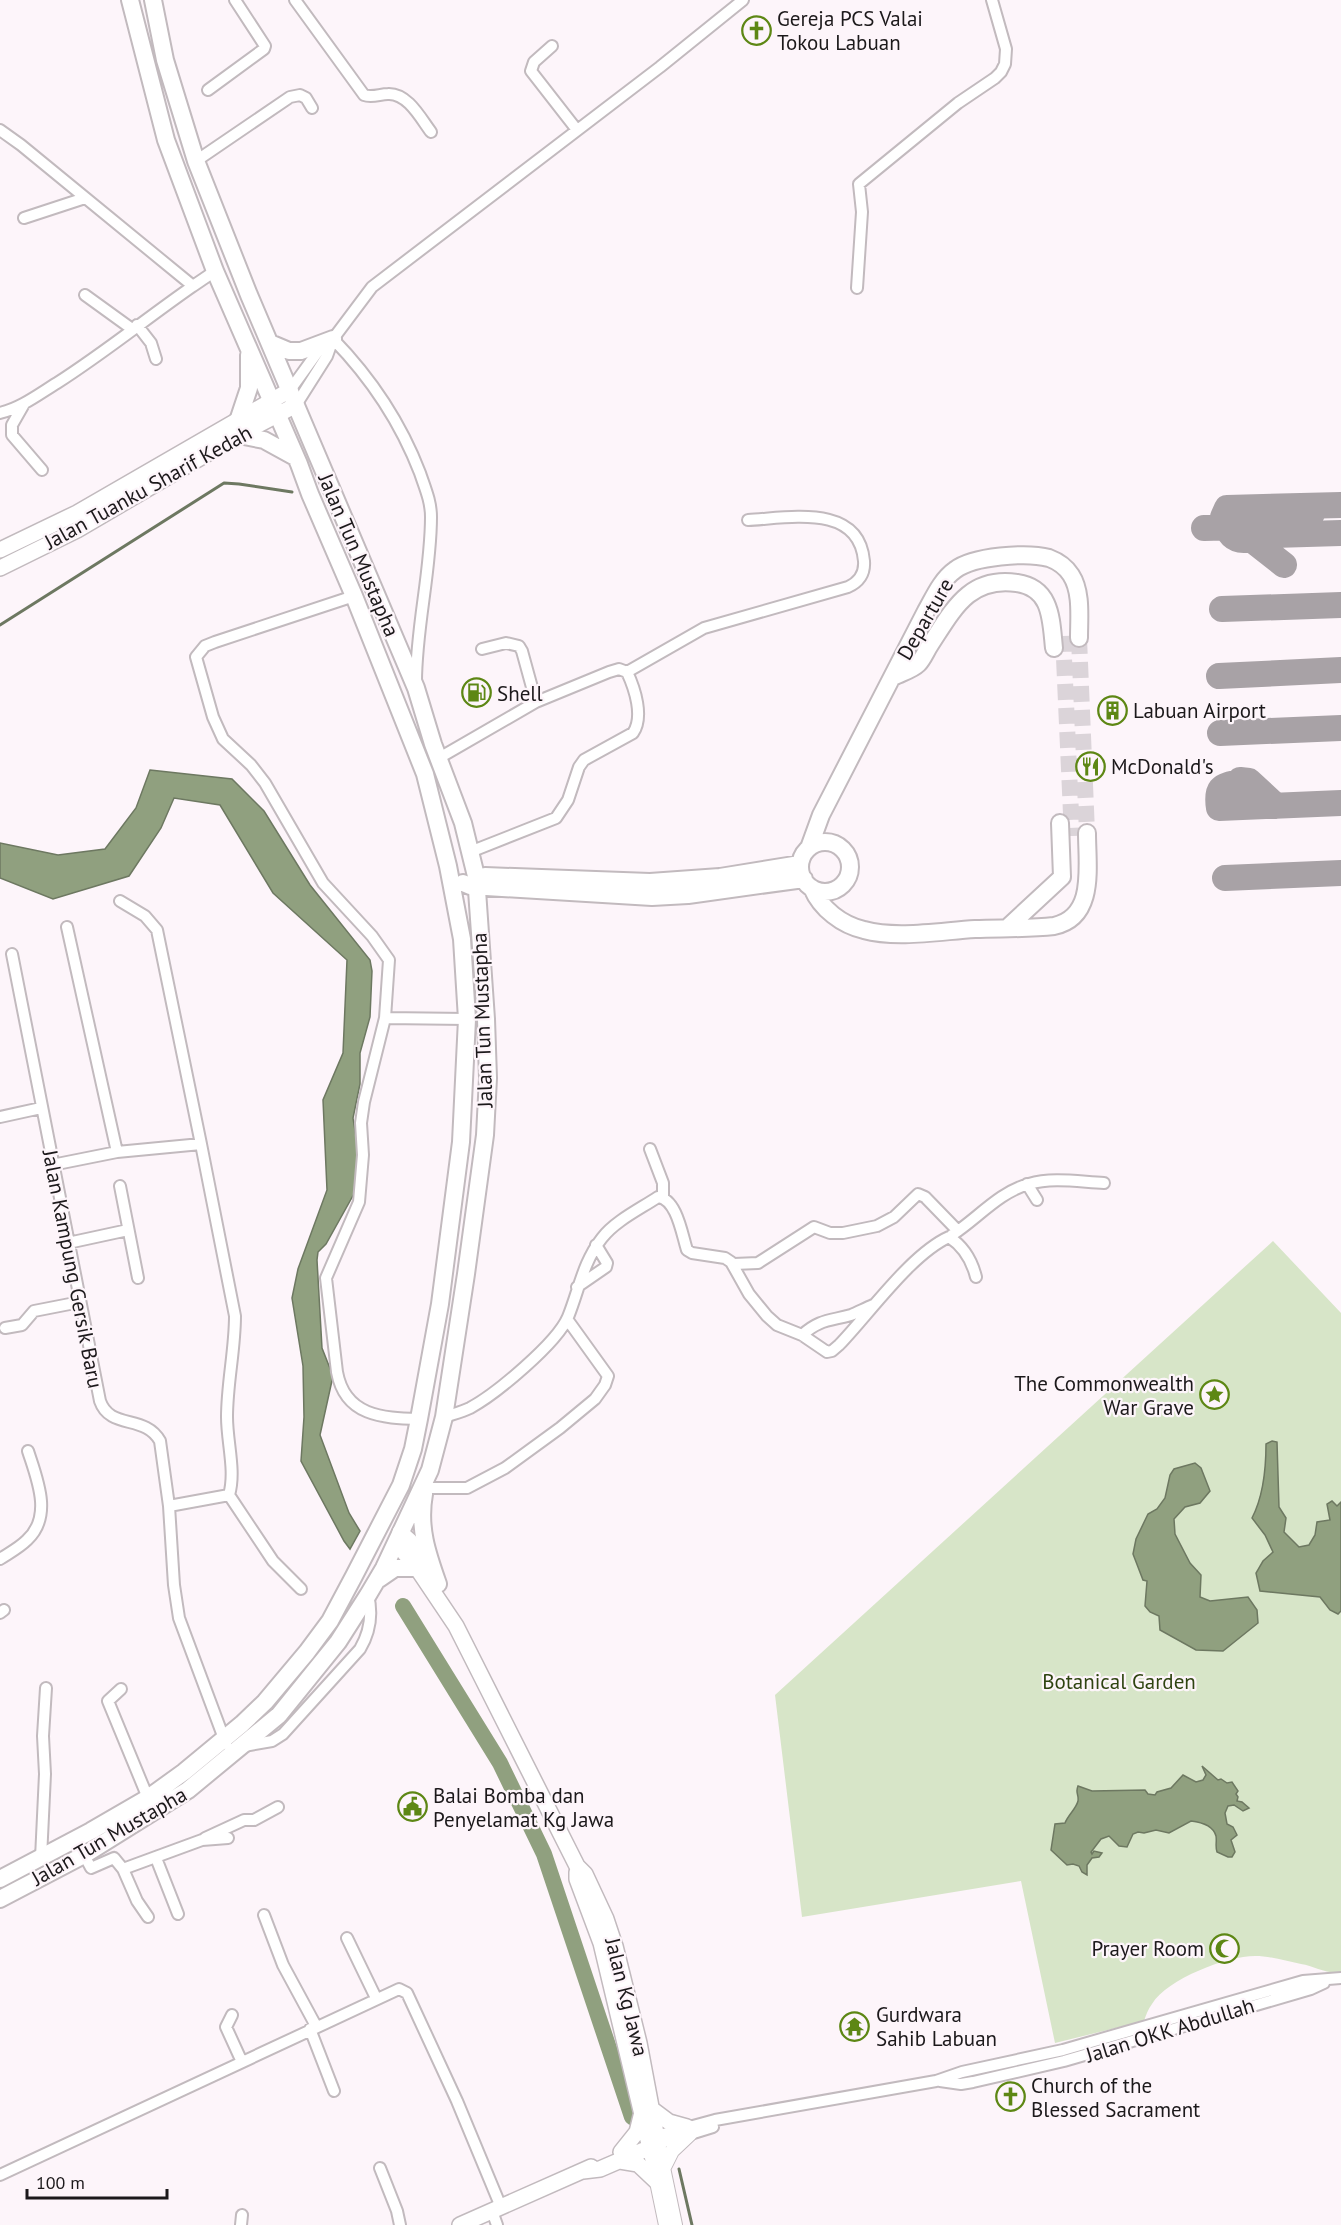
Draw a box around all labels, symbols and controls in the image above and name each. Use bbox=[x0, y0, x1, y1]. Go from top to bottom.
place label: Gereja PCS Valai Tokou Labuan bbox=[777, 5, 923, 56]
church icon: Gereja PCS Valai Tokou Labuan bbox=[740, 14, 772, 46]
street label: Jalan Tuanku Sharif Kedah bbox=[39, 419, 256, 556]
street label: Jalan Tun Mustapha bbox=[312, 468, 406, 641]
street label: Departure bbox=[891, 573, 959, 665]
fuel station icon: Shell bbox=[460, 677, 492, 709]
place label: Shell bbox=[497, 680, 543, 707]
building icon: Labuan Airport bbox=[1096, 694, 1128, 726]
place label: Labuan Airport bbox=[1133, 697, 1266, 724]
restaurant icon: McDonald's bbox=[1074, 750, 1106, 782]
place label: McDonald's bbox=[1111, 753, 1214, 780]
street label: Jalan Tun Mustapha bbox=[465, 932, 499, 1109]
street label: Jalan Kampung Gersik Baru bbox=[36, 1147, 109, 1390]
place label: The Commonwealth War Grave bbox=[1014, 1370, 1194, 1421]
place icon: The Commonwealth War Grave bbox=[1199, 1379, 1231, 1411]
park label: Botanical Garden bbox=[1042, 1668, 1196, 1695]
street label: Jalan Tun Mustapha bbox=[26, 1781, 192, 1892]
place label: Balai Bomba dan Penyelamat Kg Jawa bbox=[433, 1782, 614, 1833]
public building icon: Balai Bomba dan Penyelamat Kg Jawa bbox=[396, 1791, 428, 1823]
mosque icon: Prayer Room bbox=[1209, 1932, 1241, 1964]
street label: Jalan Kg Jawa bbox=[599, 1934, 655, 2059]
place label: Prayer Room bbox=[1091, 1935, 1204, 1962]
street label: Jalan OKK Abdullah bbox=[1081, 1992, 1258, 2069]
place label: Gurdwara Sahib Labuan bbox=[876, 2001, 997, 2052]
temple icon: Gurdwara Sahib Labuan bbox=[839, 2010, 871, 2042]
place label: Church of the Blessed Sacrament bbox=[1031, 2072, 1200, 2123]
church icon: Church of the Blessed Sacrament bbox=[994, 2081, 1026, 2113]
scale bar bbox=[27, 2162, 166, 2200]
text: 100 m bbox=[36, 2171, 85, 2194]

